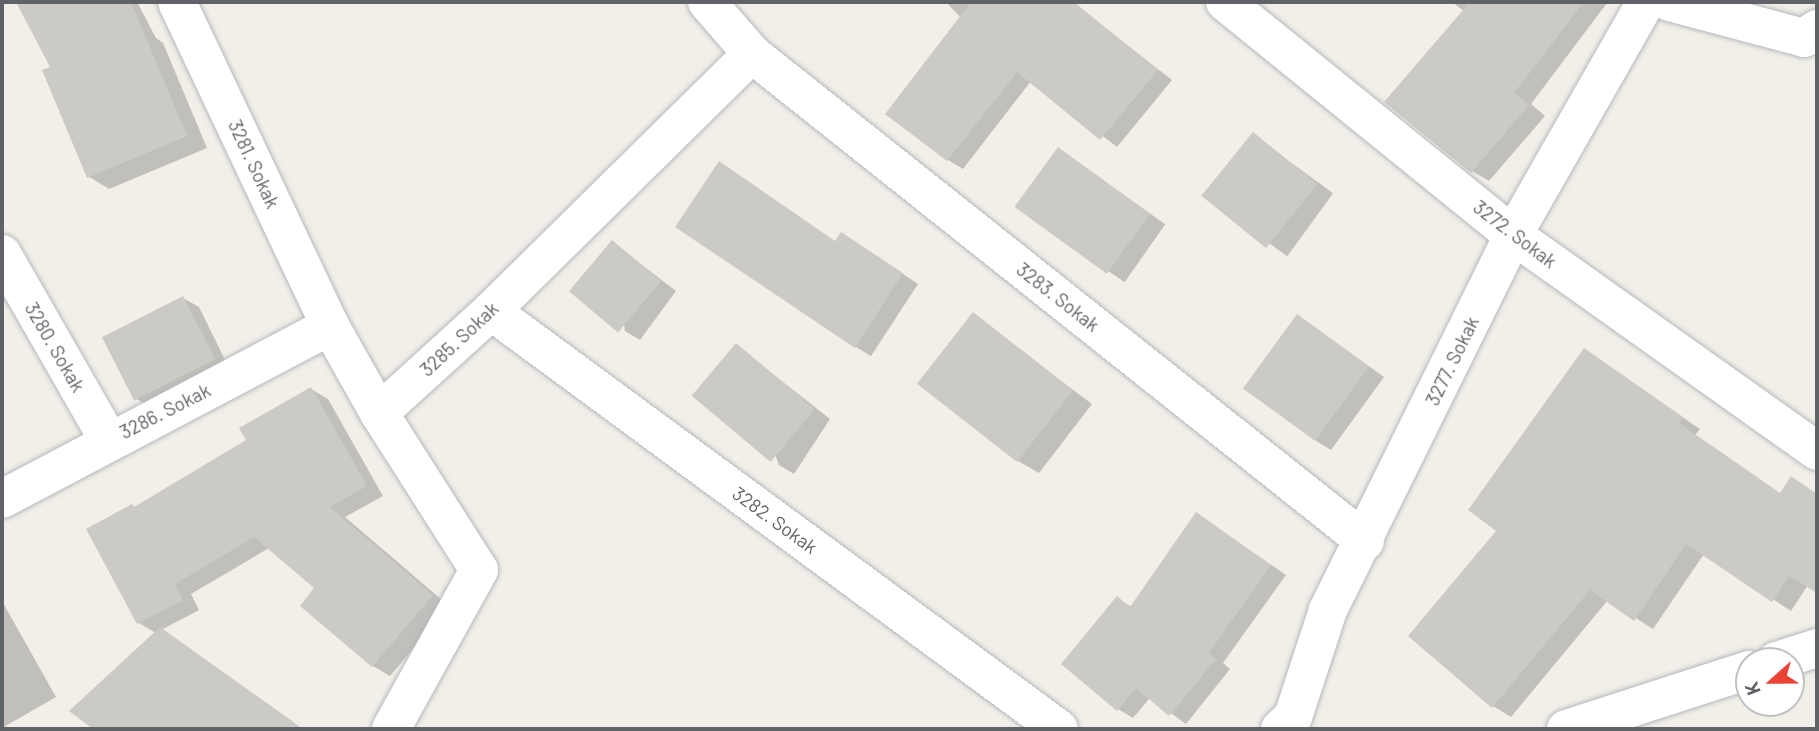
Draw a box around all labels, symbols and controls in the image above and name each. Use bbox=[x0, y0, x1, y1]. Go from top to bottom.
street label: 3281. Sokak bbox=[224, 116, 284, 212]
street label: 3272. Sokak bbox=[1469, 195, 1561, 273]
street label: 3283. Sokak bbox=[1012, 258, 1104, 336]
street label: 3285. Sokak bbox=[415, 297, 503, 381]
street label: 3280. Sokak bbox=[20, 298, 90, 396]
street label: 3277. Sokak bbox=[1421, 313, 1483, 409]
street label: 3286. Sokak bbox=[116, 378, 214, 444]
street label: 3282. Sokak bbox=[728, 482, 822, 558]
north arrow bbox=[1735, 647, 1805, 717]
text: K bbox=[1739, 679, 1765, 699]

